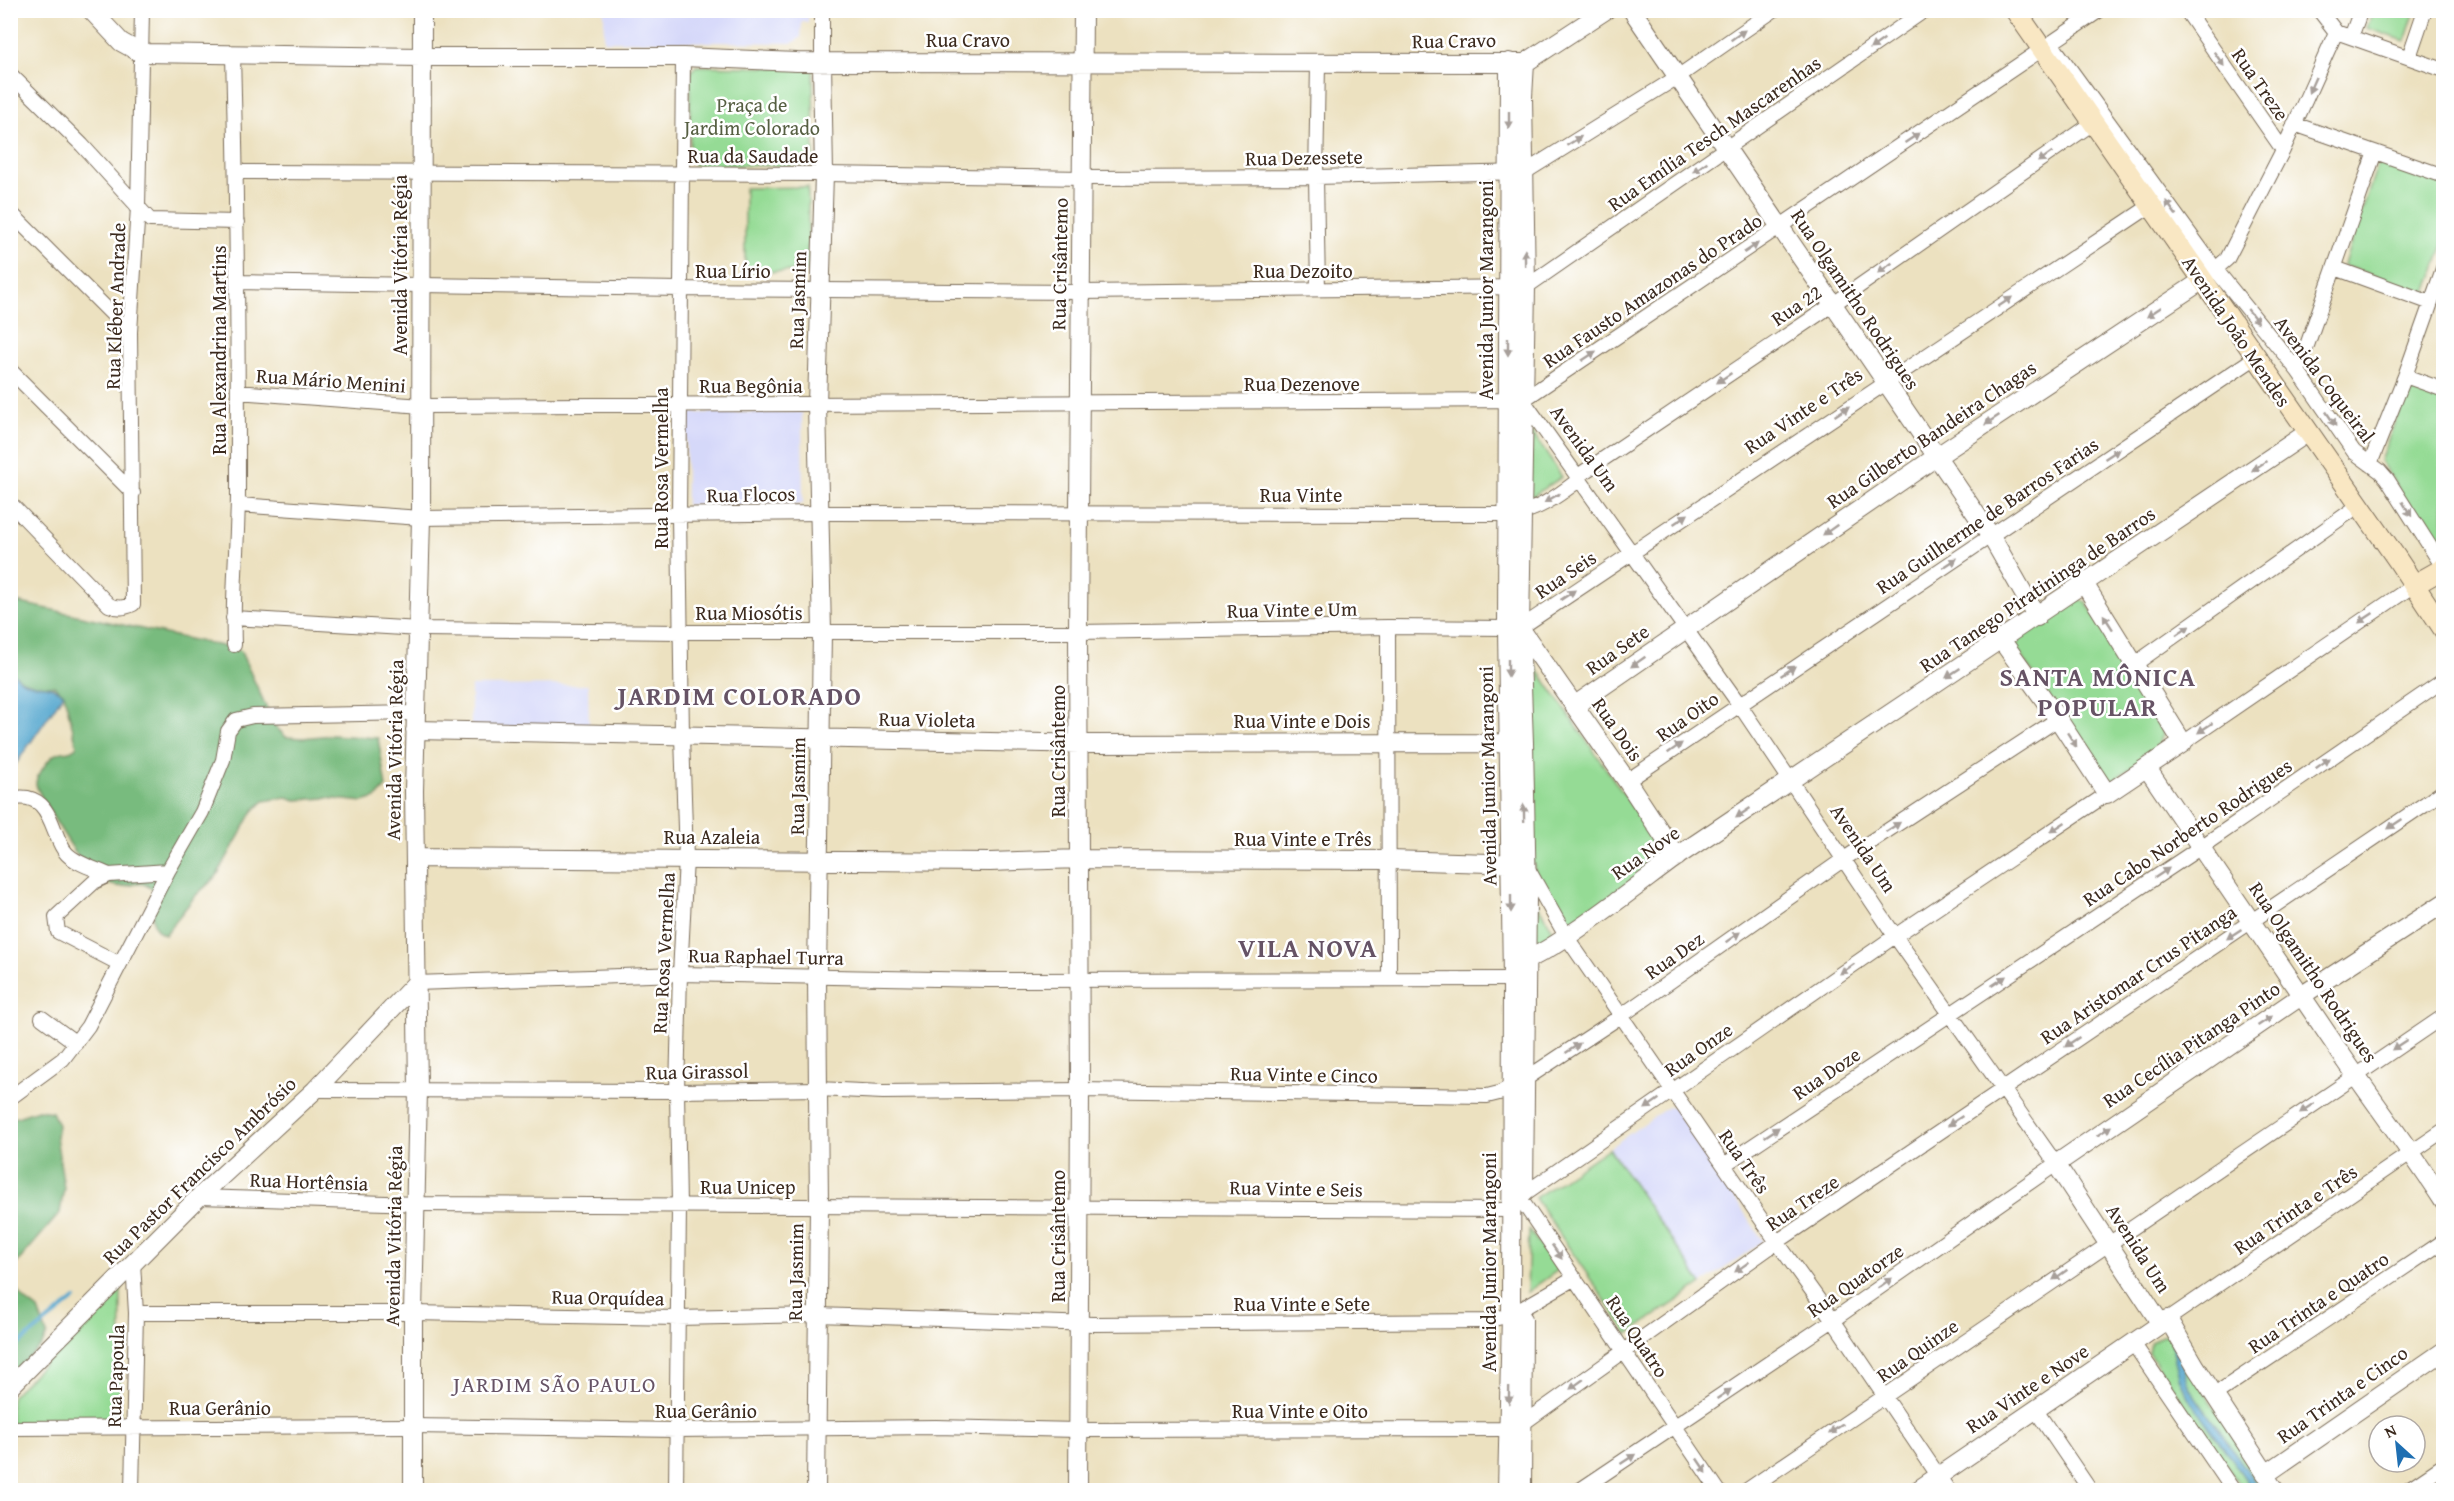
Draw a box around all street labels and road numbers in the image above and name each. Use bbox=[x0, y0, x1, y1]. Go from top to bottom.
street label: Rua Cravo bbox=[926, 25, 1010, 54]
street label: Rua Cravo bbox=[1412, 25, 1496, 55]
street label: Rua Treze bbox=[2225, 42, 2297, 126]
street label: Rua Emília Tesch Mascarenhas bbox=[1601, 48, 1827, 218]
street label: Rua da Saudade bbox=[688, 141, 818, 170]
street label: Rua Dezessete bbox=[1245, 141, 1363, 173]
street label: Avenida Vitória Régia bbox=[385, 174, 414, 356]
street label: Avenida Junior Marangoni bbox=[1471, 180, 1500, 400]
street label: Rua Crisântemo bbox=[1043, 197, 1075, 331]
street label: Rua Olgamitho Rodrigues bbox=[1785, 203, 1927, 395]
street label: Rua Fausto Amazonas do Prado bbox=[1536, 205, 1768, 375]
street label: Rua Kléber Andrade bbox=[98, 222, 132, 390]
street label: Rua Alexandrina Martins bbox=[204, 245, 233, 455]
street label: Rua Jasmim bbox=[781, 250, 813, 350]
street label: Avenida João Mendes bbox=[2175, 250, 2299, 413]
street label: Rua Lírio bbox=[695, 256, 771, 285]
street label: Rua Dezoito bbox=[1253, 256, 1353, 285]
street label: Rua 22 bbox=[1765, 277, 1827, 333]
street label: Avenida Coqueiral bbox=[2268, 310, 2383, 449]
street label: Rua Gilberto Bandeira Chagas bbox=[1820, 353, 2042, 515]
street label: Rua Vinte e Três bbox=[1738, 359, 1868, 460]
street label: Rua Mário Menini bbox=[255, 360, 407, 400]
street label: Rua Dezenove bbox=[1244, 369, 1360, 398]
street label: Rua Begônia bbox=[699, 371, 803, 400]
street label: Rua Rosa Vermelha bbox=[646, 387, 675, 549]
street label: Avenida Um bbox=[1544, 399, 1627, 498]
street label: Rua Guilherme de Barros Farias bbox=[1870, 430, 2104, 600]
street label: Rua Flocos bbox=[706, 479, 796, 509]
street label: Rua Vinte bbox=[1260, 480, 1342, 509]
street label: Rua Tanego Piratininga de Barros bbox=[1913, 499, 2161, 679]
street label: Rua Seis bbox=[1528, 543, 1602, 605]
street label: Rua Vinte e Um bbox=[1227, 593, 1358, 625]
street label: Rua Miosótis bbox=[695, 598, 803, 627]
street label: Rua Sete bbox=[1579, 617, 1655, 681]
street label: Avenida Vitória Régia bbox=[378, 659, 410, 841]
street label: Avenida Junior Marangoni bbox=[1471, 665, 1503, 886]
street label: Rua Oito bbox=[1650, 684, 1724, 748]
street label: Rua Crisântemo bbox=[1043, 685, 1072, 817]
street label: Rua Dois bbox=[1585, 691, 1651, 767]
street label: Rua Violeta bbox=[878, 704, 976, 734]
street label: Rua Vinte e Dois bbox=[1234, 706, 1370, 735]
street label: Rua Jasmim bbox=[782, 736, 812, 835]
street label: Rua Cabo Norberto Rodrigues bbox=[2077, 751, 2298, 913]
street label: Avenida Um bbox=[1824, 798, 1905, 898]
street label: Rua Nove bbox=[1605, 818, 1685, 886]
street label: Rua Azaleia bbox=[664, 822, 761, 851]
street label: Rua Vinte e Três bbox=[1234, 824, 1372, 853]
street label: Rua Rosa Vermelha bbox=[644, 871, 682, 1034]
street label: Rua Olgamitho Rodrigues bbox=[2243, 876, 2385, 1068]
street label: Rua Aristomar Crus Pitanga bbox=[2034, 897, 2243, 1051]
street label: Rua Dez bbox=[1638, 924, 1710, 986]
street label: Rua Raphael Turra bbox=[688, 940, 845, 972]
street label: Rua Cecília Pitanga Pinto bbox=[2096, 974, 2286, 1114]
street label: Rua Onze bbox=[1658, 1015, 1738, 1083]
street label: Rua Doze bbox=[1786, 1040, 1866, 1106]
street label: Rua Girassol bbox=[645, 1056, 749, 1086]
street label: Rua Vinte e Cinco bbox=[1230, 1058, 1378, 1090]
street label: Rua Pastor Francisco Ambrósio bbox=[96, 1069, 302, 1271]
street label: Rua Três bbox=[1712, 1123, 1778, 1199]
street label: Avenida Vitória Régia bbox=[377, 1145, 409, 1327]
street label: Avenida Junior Marangoni bbox=[1474, 1152, 1503, 1372]
street label: Rua Trinta e Três bbox=[2227, 1157, 2363, 1261]
street label: Rua Hortênsia bbox=[249, 1164, 369, 1198]
street label: Rua Treze bbox=[1760, 1167, 1844, 1237]
street label: Rua Crisântemo bbox=[1043, 1170, 1072, 1302]
street label: Rua Unicep bbox=[700, 1172, 796, 1201]
street label: Rua Vinte e Seis bbox=[1229, 1172, 1363, 1204]
street label: Avenida Um bbox=[2099, 1198, 2179, 1299]
street label: Rua Jasmim bbox=[780, 1222, 810, 1321]
street label: Rua Quatorze bbox=[1801, 1236, 1909, 1324]
street label: Rua Trinta e Quatro bbox=[2242, 1244, 2394, 1360]
street label: Rua Orquídea bbox=[551, 1282, 665, 1312]
street label: Rua Vinte e Sete bbox=[1234, 1289, 1370, 1318]
street label: Rua Quatro bbox=[1600, 1289, 1676, 1383]
street label: Rua Quinze bbox=[1870, 1311, 1964, 1389]
street label: Rua Papoula bbox=[99, 1323, 131, 1428]
street label: Rua Vinte e Nove bbox=[1960, 1336, 2094, 1440]
street label: Rua Trinta e Cinco bbox=[2271, 1338, 2413, 1450]
street label: Rua Gerânio bbox=[169, 1393, 271, 1422]
street label: Rua Gerânio bbox=[655, 1396, 757, 1425]
street label: Rua Vinte e Oito bbox=[1232, 1396, 1368, 1425]

